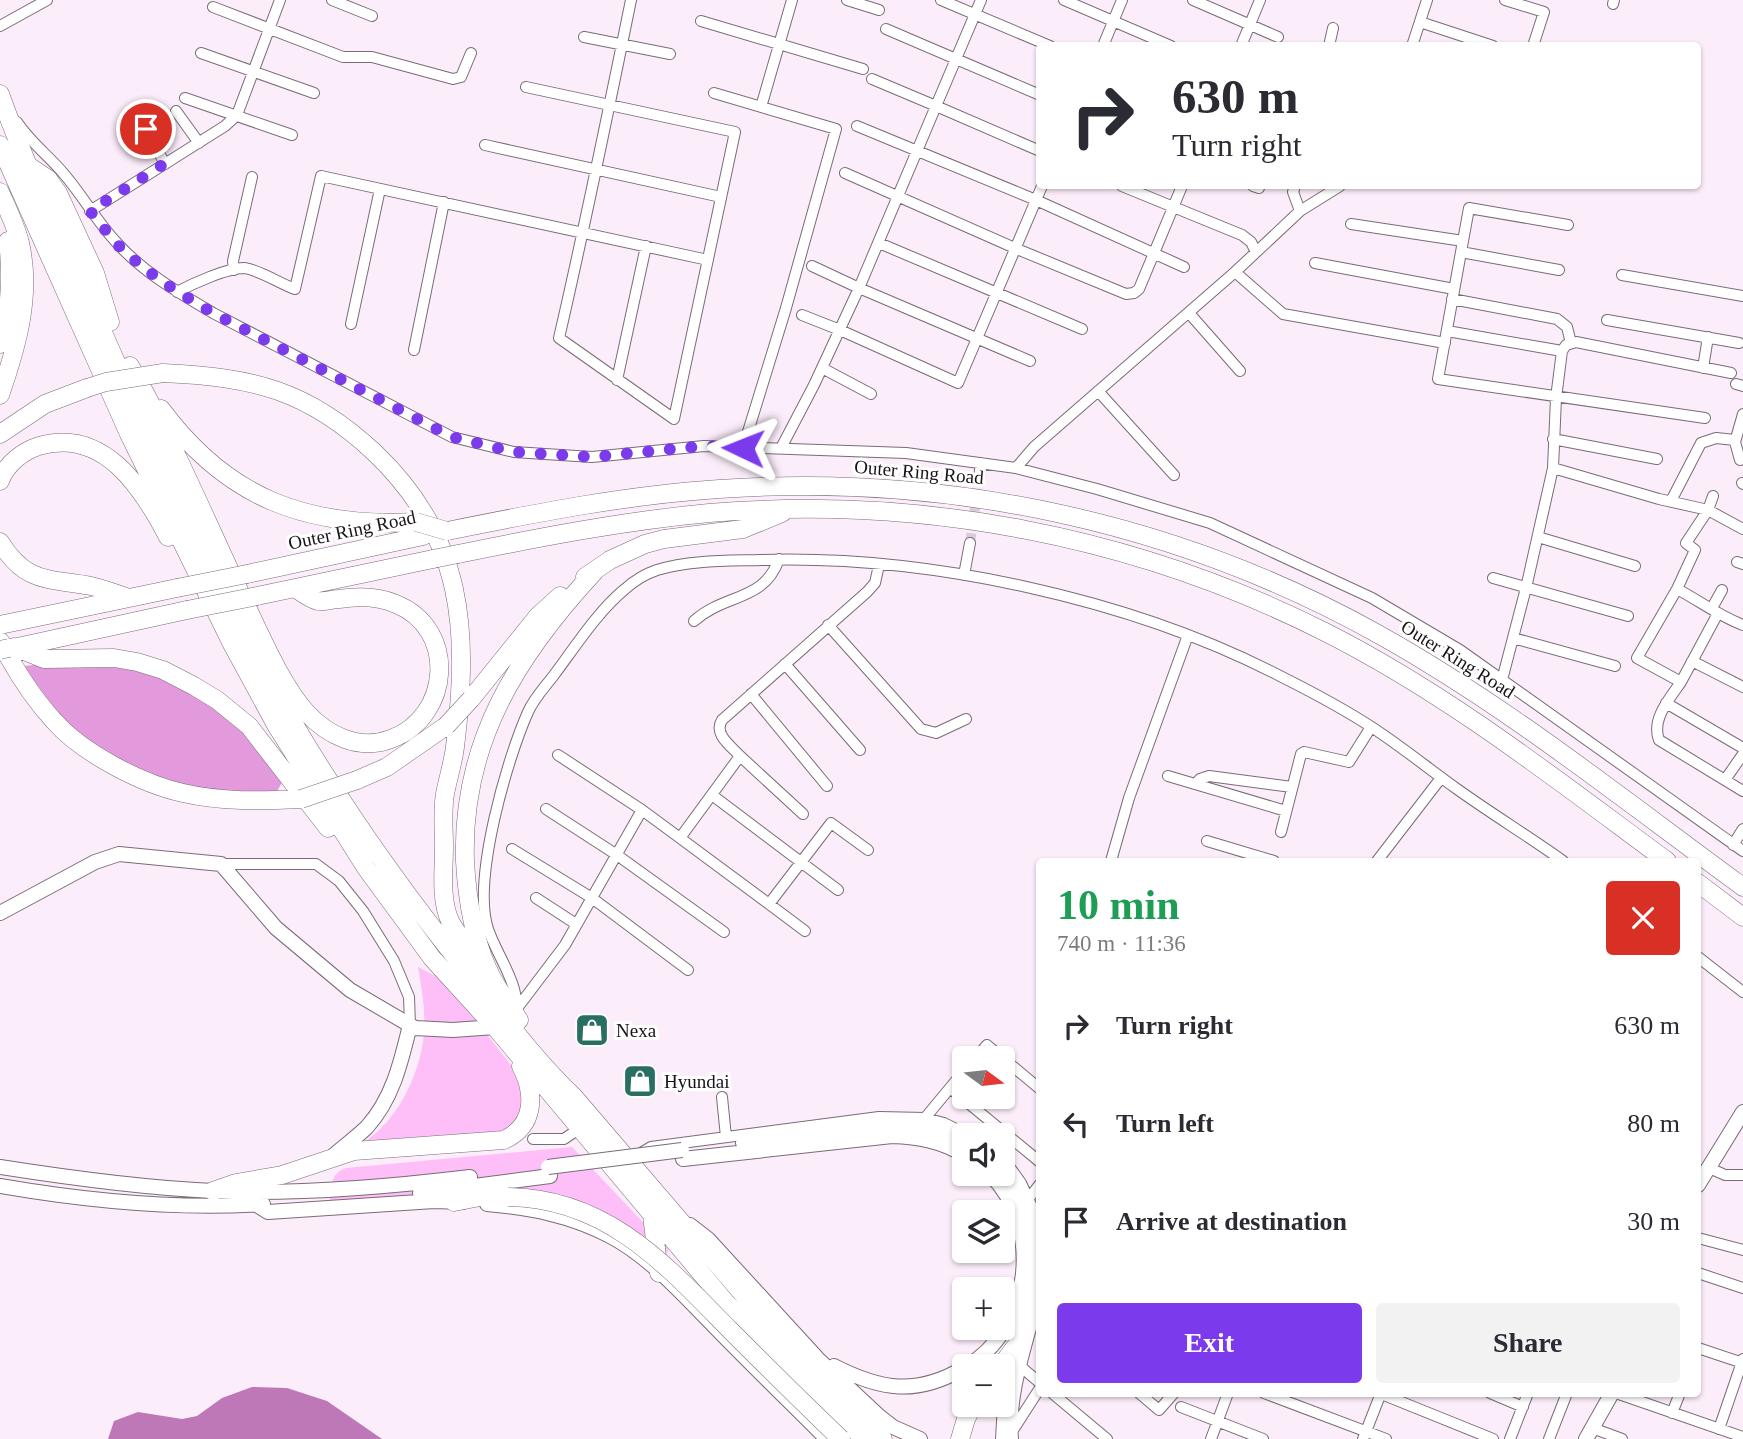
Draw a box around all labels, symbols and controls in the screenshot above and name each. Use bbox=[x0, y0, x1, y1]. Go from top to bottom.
text: 630 m bbox=[1172, 69, 1299, 124]
icon: right bbox=[1057, 70, 1148, 161]
pin bbox=[116, 99, 176, 159]
icon: arrive bbox=[127, 110, 165, 148]
text: Turn right bbox=[1172, 127, 1302, 163]
position arrow bbox=[706, 411, 780, 485]
street label: Outer Ring Road bbox=[853, 456, 985, 488]
street label: Outer Ring Road bbox=[286, 506, 418, 554]
street label: Outer Ring Road bbox=[1397, 616, 1519, 703]
button: close bbox=[1606, 881, 1680, 955]
text: 10 min bbox=[1057, 882, 1180, 928]
text: 740 m · 11:36 bbox=[1057, 931, 1186, 956]
icon: right bbox=[1057, 1007, 1095, 1045]
shop icon: Nexa bbox=[573, 1011, 611, 1049]
text: Turn right bbox=[1116, 1011, 1233, 1040]
text: 630 m bbox=[1614, 1011, 1680, 1040]
place label: Nexa bbox=[616, 1020, 657, 1041]
north arrow bbox=[952, 1046, 1015, 1110]
map controls bbox=[952, 1046, 1015, 1417]
shop icon: Hyundai bbox=[621, 1062, 659, 1100]
place label: Hyundai bbox=[664, 1071, 729, 1092]
icon: left bbox=[1057, 1105, 1095, 1143]
text: Turn left bbox=[1116, 1109, 1214, 1138]
text: 80 m bbox=[1627, 1109, 1680, 1138]
button: sound bbox=[952, 1123, 1015, 1186]
button: layers bbox=[952, 1200, 1015, 1263]
icon: arrive bbox=[1057, 1203, 1095, 1241]
text: Arrive at destination bbox=[1116, 1207, 1347, 1236]
text: 30 m bbox=[1627, 1207, 1680, 1236]
button: + bbox=[952, 1277, 1015, 1340]
button: Exit bbox=[1057, 1303, 1362, 1383]
button: Share bbox=[1376, 1303, 1680, 1383]
button: − bbox=[952, 1354, 1015, 1417]

